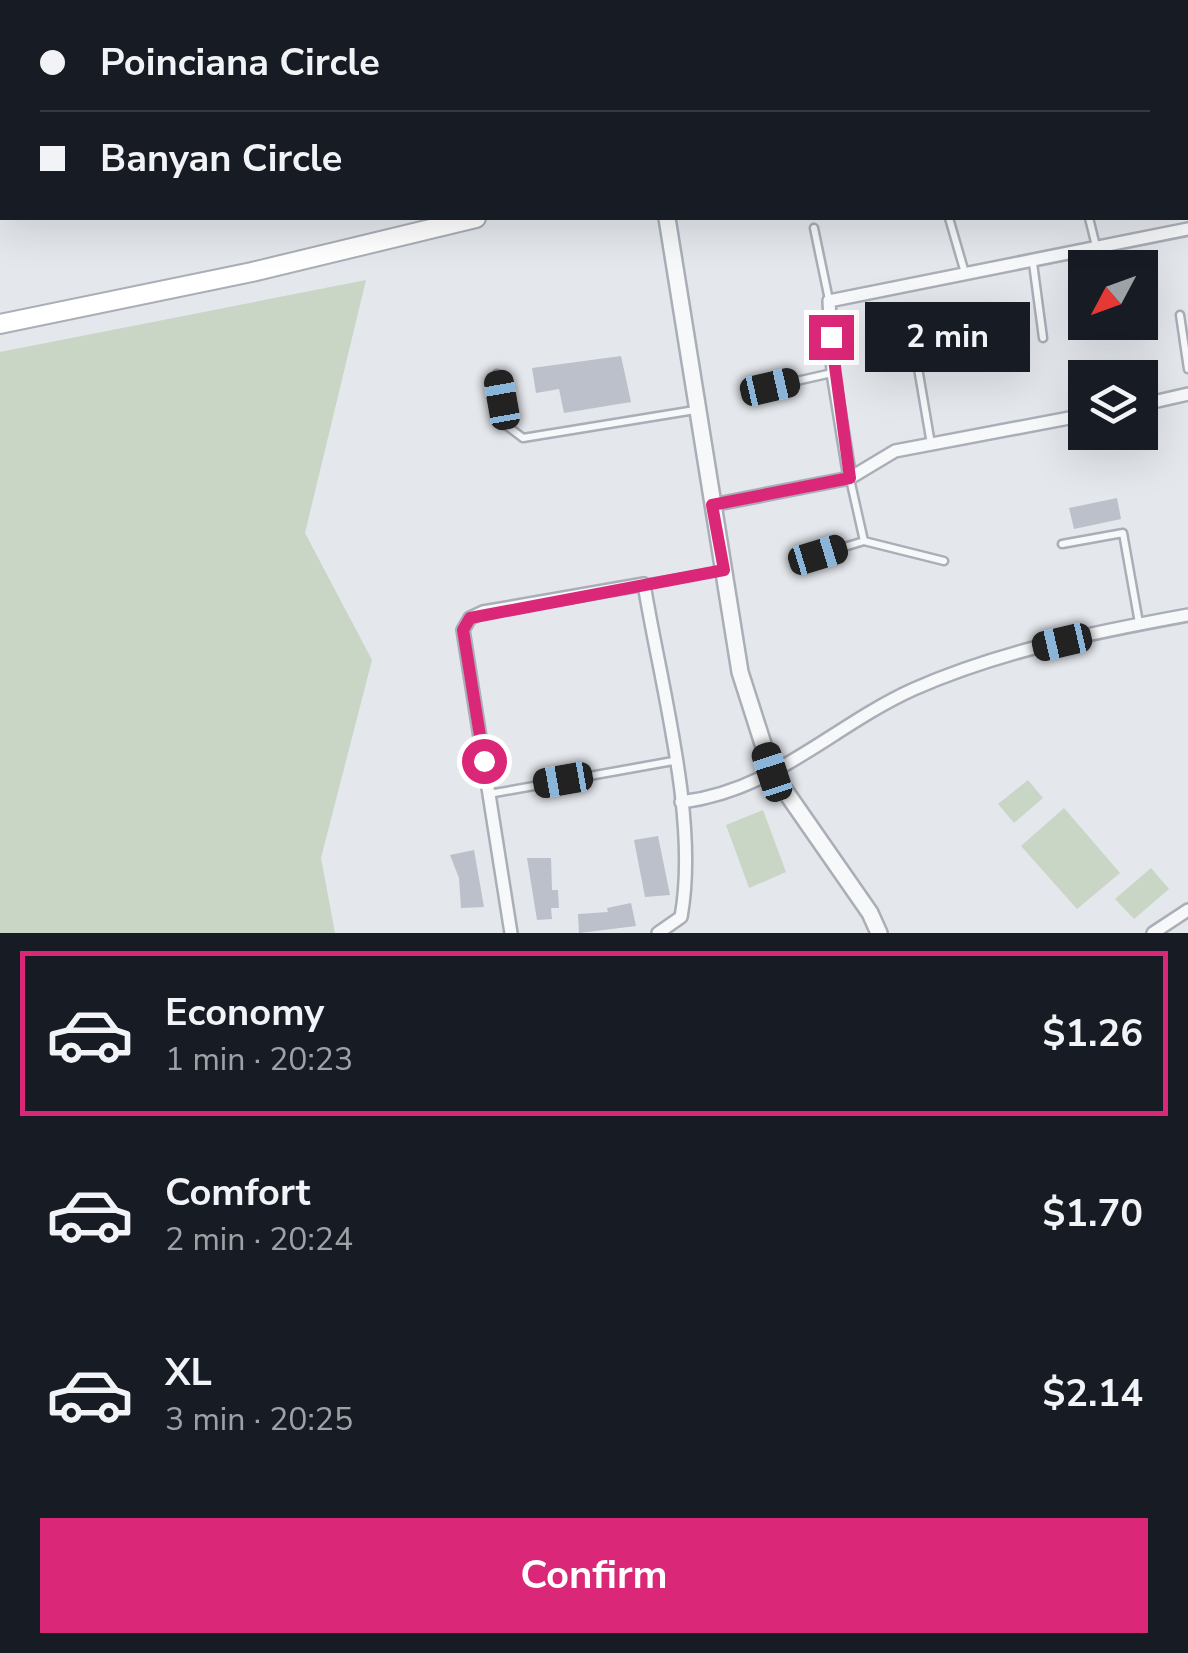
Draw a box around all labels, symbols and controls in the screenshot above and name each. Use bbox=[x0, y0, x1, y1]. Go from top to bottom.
text: Poinciana Circle bbox=[100, 37, 380, 88]
text: Banyan Circle bbox=[100, 133, 342, 184]
north arrow bbox=[1068, 250, 1158, 340]
map controls bbox=[1068, 250, 1158, 450]
callout: 2 min bbox=[866, 302, 1031, 372]
route end bbox=[809, 315, 854, 360]
text: 2 min bbox=[906, 315, 989, 358]
button: layers bbox=[1068, 360, 1158, 450]
car bbox=[737, 366, 803, 408]
car bbox=[482, 368, 522, 432]
car bbox=[785, 532, 851, 578]
car bbox=[1029, 621, 1095, 663]
route start bbox=[462, 739, 507, 784]
car bbox=[748, 739, 796, 805]
car bbox=[531, 760, 595, 800]
text: Economy bbox=[165, 987, 324, 1038]
icon: car bbox=[45, 989, 135, 1079]
text: $1.26 bbox=[1042, 1008, 1143, 1059]
text: 1 min · 20:23 bbox=[165, 1038, 353, 1081]
text: Comfort bbox=[165, 1167, 310, 1218]
icon: car bbox=[45, 1169, 135, 1259]
text: $1.70 bbox=[1042, 1188, 1143, 1239]
text: 2 min · 20:24 bbox=[165, 1218, 353, 1261]
text: XL bbox=[165, 1347, 212, 1398]
icon: car bbox=[45, 1349, 135, 1439]
text: $2.14 bbox=[1042, 1368, 1143, 1419]
text: 3 min · 20:25 bbox=[165, 1398, 353, 1441]
button: Confirm bbox=[40, 1518, 1148, 1633]

